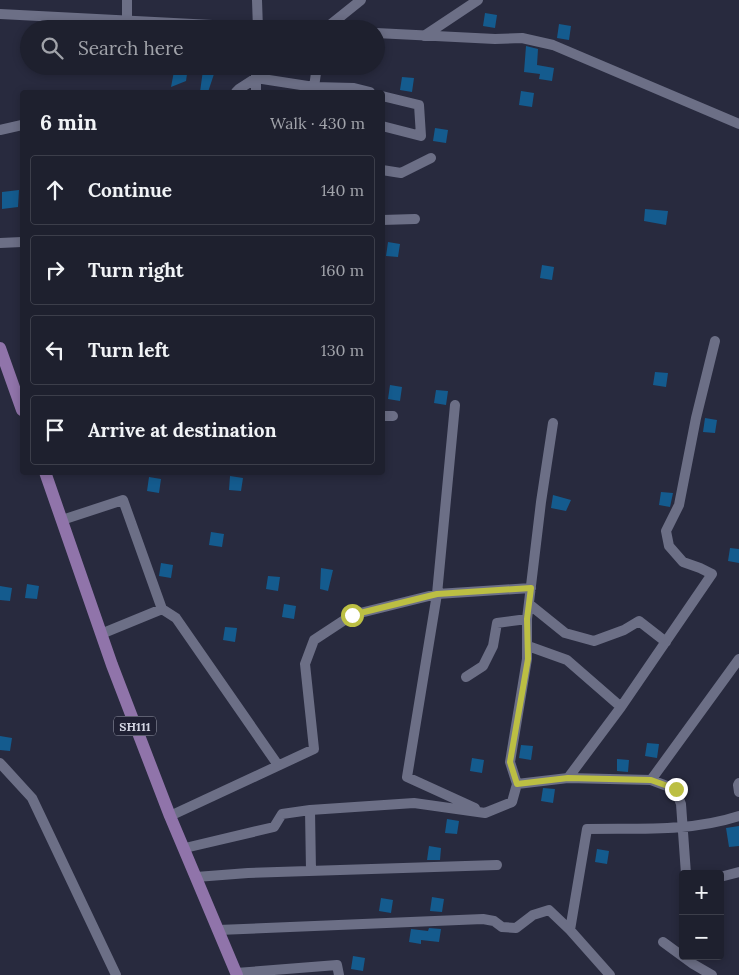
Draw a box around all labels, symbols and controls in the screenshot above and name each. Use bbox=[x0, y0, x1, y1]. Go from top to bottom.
search box bbox=[20, 20, 385, 75]
icon: search bbox=[38, 34, 66, 62]
text: Search here bbox=[78, 36, 184, 60]
text: 6 min bbox=[40, 109, 97, 136]
text: Walk · 430 m bbox=[270, 113, 365, 133]
icon: ahead bbox=[41, 176, 69, 204]
text: Continue bbox=[88, 178, 172, 202]
text: 140 m bbox=[321, 180, 364, 200]
icon: right bbox=[41, 256, 69, 284]
text: Turn right bbox=[88, 258, 184, 282]
text: 160 m bbox=[320, 260, 364, 280]
icon: left bbox=[41, 336, 69, 364]
text: Turn left bbox=[88, 338, 169, 362]
text: 130 m bbox=[321, 340, 364, 360]
icon: arrive bbox=[41, 416, 69, 444]
text: Arrive at destination bbox=[88, 418, 277, 442]
route start bbox=[341, 604, 364, 627]
road number: SH111 bbox=[114, 716, 156, 736]
route end bbox=[665, 778, 688, 801]
map controls bbox=[679, 870, 724, 960]
button: + bbox=[679, 870, 724, 915]
button: − bbox=[679, 915, 724, 960]

